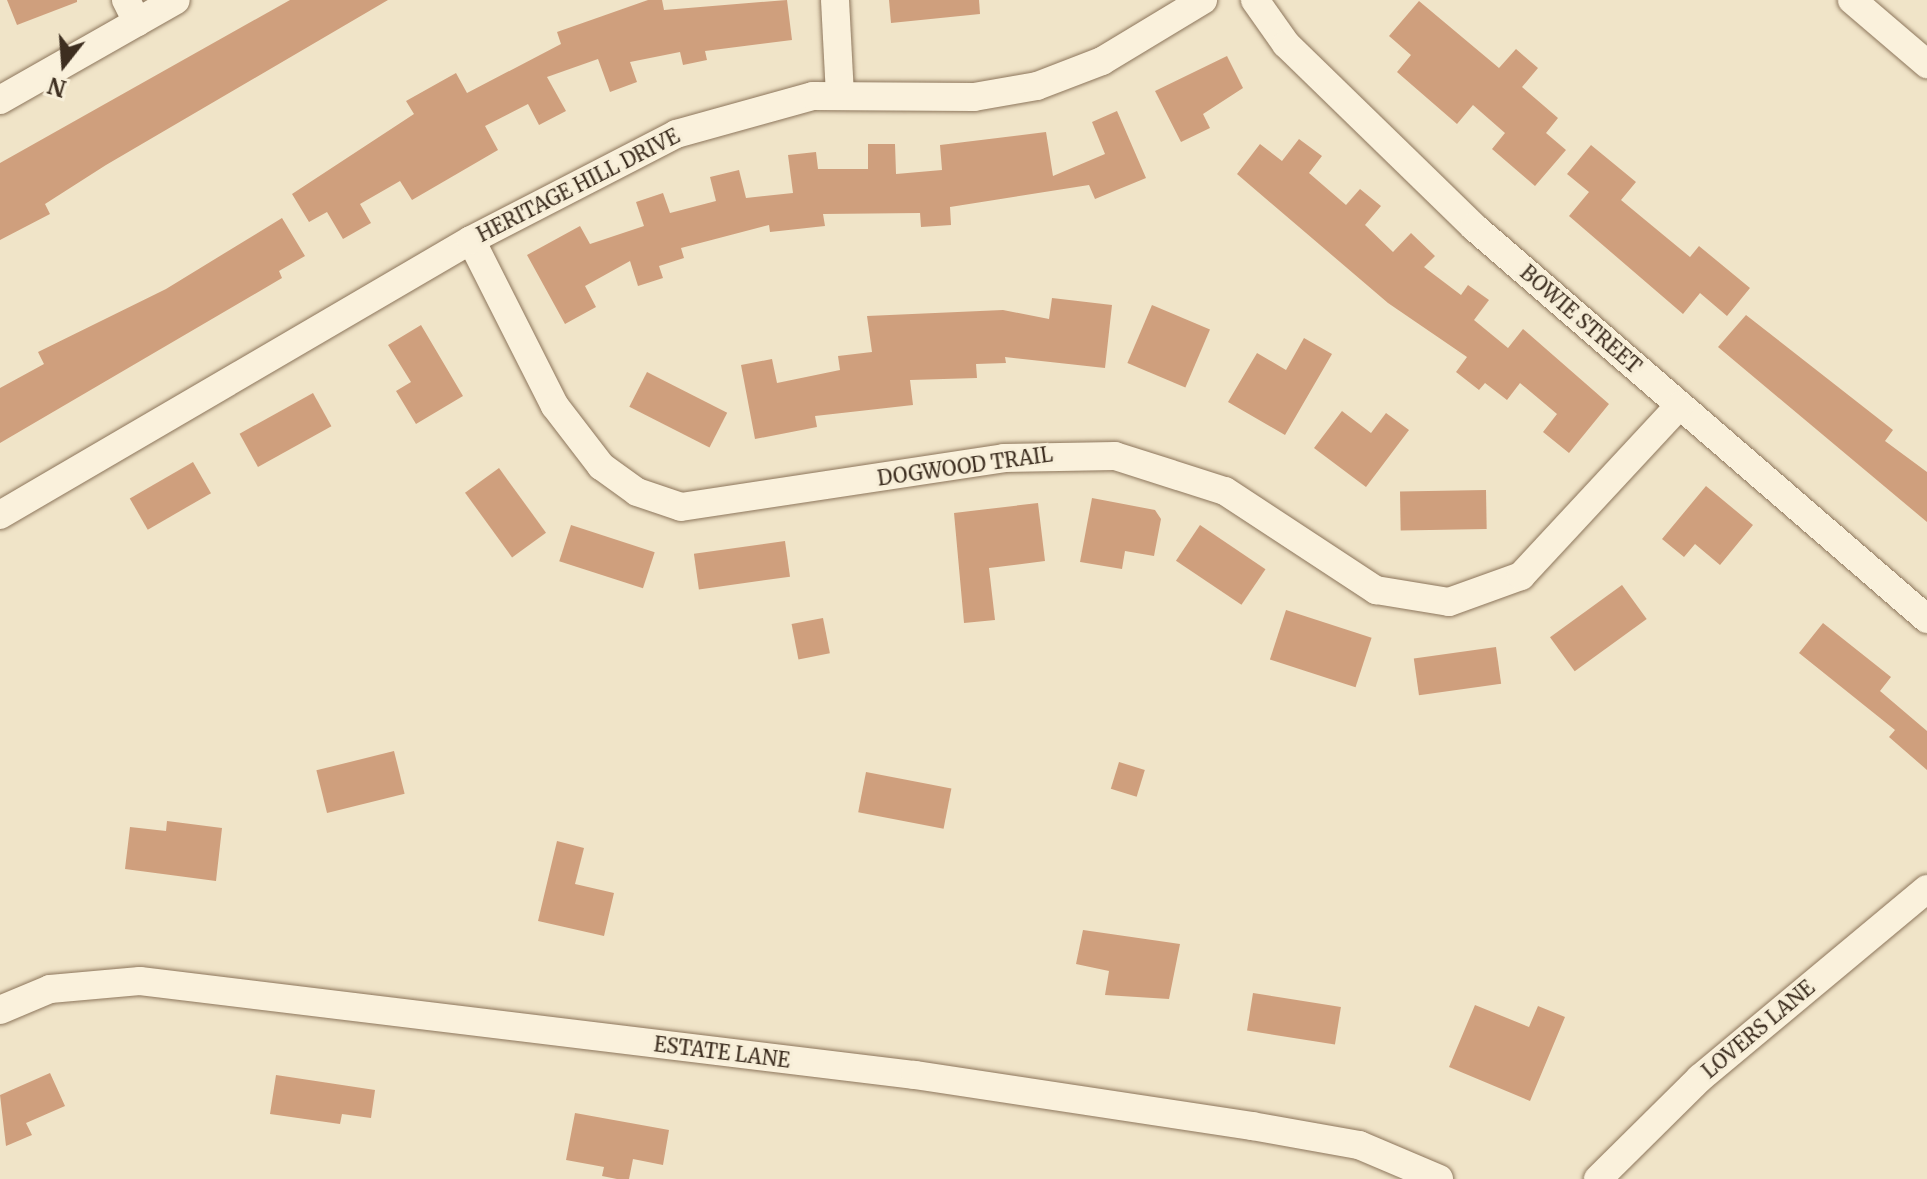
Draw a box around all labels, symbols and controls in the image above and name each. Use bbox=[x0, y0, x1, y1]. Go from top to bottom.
north arrow bbox=[24, 24, 104, 104]
text: N bbox=[45, 71, 69, 103]
street label: HERITAGE HILL DRIVE bbox=[473, 123, 683, 247]
street label: BOWIE STREET bbox=[1516, 260, 1646, 378]
street label: DOGWOOD TRAIL bbox=[876, 442, 1054, 490]
street label: LOVERS LANE bbox=[1697, 975, 1819, 1083]
street label: ESTATE LANE bbox=[653, 1032, 791, 1072]

